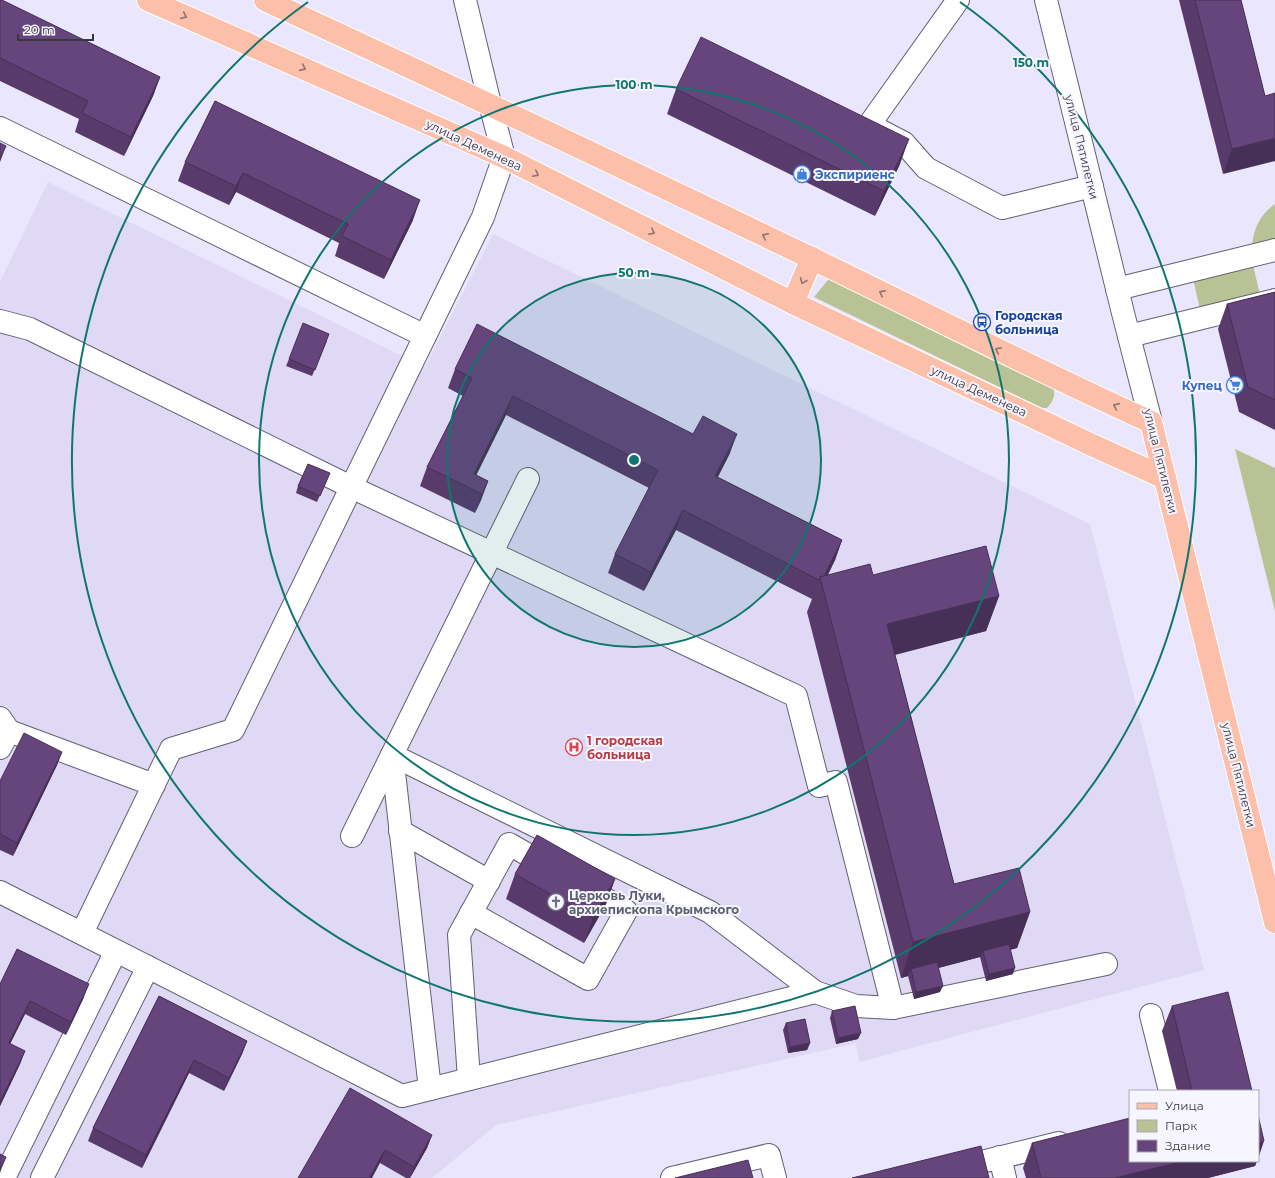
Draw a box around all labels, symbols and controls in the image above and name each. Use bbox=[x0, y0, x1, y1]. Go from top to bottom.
one-way arrow bbox=[180, 11, 188, 19]
scale bar bbox=[18, 16, 93, 42]
text: 20 m bbox=[24, 22, 55, 37]
text: 150 m bbox=[1013, 55, 1049, 70]
one-way arrow bbox=[299, 64, 306, 72]
text: 100 m bbox=[616, 77, 652, 92]
street label: улица Пятилетки bbox=[1061, 92, 1102, 201]
street label: улица Деменева bbox=[423, 116, 524, 174]
shop icon: Экспириенс bbox=[792, 164, 812, 184]
place label: Экспириенс bbox=[815, 167, 895, 182]
one-way arrow bbox=[532, 169, 540, 176]
one-way arrow bbox=[648, 227, 656, 235]
one-way arrow bbox=[761, 233, 769, 241]
text: 50 m bbox=[618, 265, 650, 280]
one-way arrow bbox=[799, 277, 807, 284]
one-way arrow bbox=[878, 290, 886, 298]
place label: Городская больница bbox=[995, 308, 1063, 337]
bus stop icon: Городская больница bbox=[972, 312, 992, 332]
one-way arrow bbox=[995, 347, 1003, 355]
street label: улица Деменева bbox=[928, 362, 1029, 420]
supermarket icon: Купец bbox=[1225, 375, 1245, 395]
place label: Купец bbox=[1182, 378, 1223, 393]
one-way arrow bbox=[1112, 403, 1120, 411]
street label: улица Пятилетки bbox=[1140, 406, 1181, 515]
centre of rings bbox=[627, 453, 641, 467]
street label: улица Пятилетки bbox=[1218, 720, 1259, 829]
place label: 1 городская больница bbox=[587, 733, 663, 762]
hospital icon: 1 городская больница bbox=[564, 737, 584, 757]
place label: Церковь Луки, архиепископа Крымского bbox=[569, 888, 739, 917]
church icon: Церковь Луки, архиепископа Крымского bbox=[546, 892, 566, 912]
legend bbox=[1129, 1090, 1259, 1162]
text: Улица bbox=[1165, 1098, 1204, 1113]
text: Парк bbox=[1165, 1118, 1197, 1133]
text: Здание bbox=[1165, 1138, 1211, 1153]

